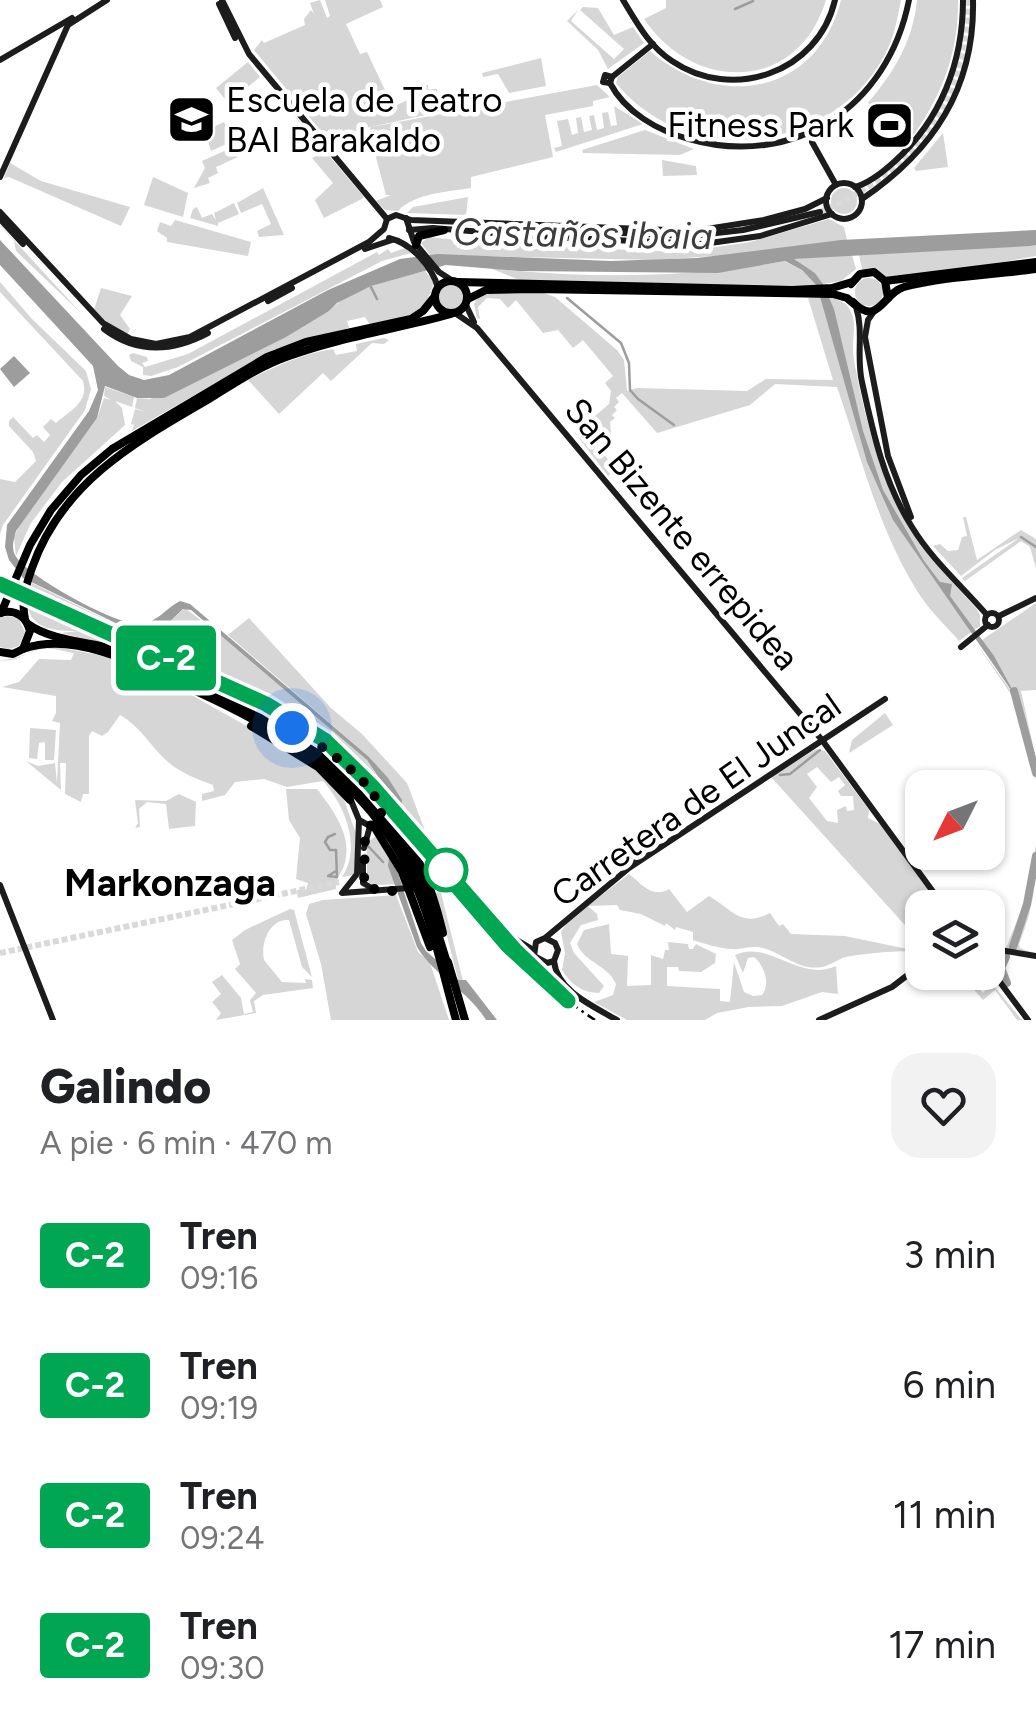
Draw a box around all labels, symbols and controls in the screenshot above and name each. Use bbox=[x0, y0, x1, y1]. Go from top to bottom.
place label: Escuela de Teatro BAI Barakaldo bbox=[226, 79, 503, 161]
school or university icon: Escuela de Teatro BAI Barakaldo bbox=[165, 94, 217, 146]
sports icon: Fitness Park bbox=[863, 99, 915, 151]
place label: Fitness Park bbox=[667, 104, 854, 146]
water label: Castaños ibaia bbox=[453, 209, 713, 259]
street label: San Bizente errepidea bbox=[556, 390, 808, 678]
line badge: C-2 bbox=[109, 626, 224, 690]
text: C-2 bbox=[136, 637, 196, 679]
street label: Carretera de El Juncal bbox=[543, 684, 849, 916]
your location bbox=[267, 703, 317, 753]
north arrow bbox=[905, 770, 1005, 870]
map controls bbox=[905, 770, 1005, 990]
unlabelled marker bbox=[425, 849, 467, 891]
district label: Markonzaga bbox=[64, 860, 276, 906]
button: layers bbox=[905, 890, 1005, 990]
button: heart bbox=[891, 1053, 996, 1158]
text: Galindo bbox=[40, 1057, 211, 1115]
text: A pie · 6 min · 470 m bbox=[40, 1124, 332, 1162]
text: Tren bbox=[180, 1213, 258, 1259]
text: 3 min bbox=[904, 1232, 996, 1278]
text: C-2 bbox=[65, 1234, 125, 1276]
text: 09:16 bbox=[180, 1259, 258, 1297]
text: Tren bbox=[180, 1343, 258, 1389]
text: 6 min bbox=[903, 1362, 996, 1408]
text: C-2 bbox=[65, 1364, 125, 1406]
text: 09:19 bbox=[180, 1389, 258, 1427]
text: Tren bbox=[180, 1473, 258, 1519]
text: 11 min bbox=[893, 1492, 996, 1538]
text: C-2 bbox=[65, 1494, 125, 1536]
text: 09:24 bbox=[180, 1519, 264, 1557]
text: Tren bbox=[180, 1603, 258, 1649]
text: 17 min bbox=[888, 1622, 996, 1668]
text: C-2 bbox=[65, 1624, 125, 1666]
text: 09:30 bbox=[180, 1649, 265, 1687]

